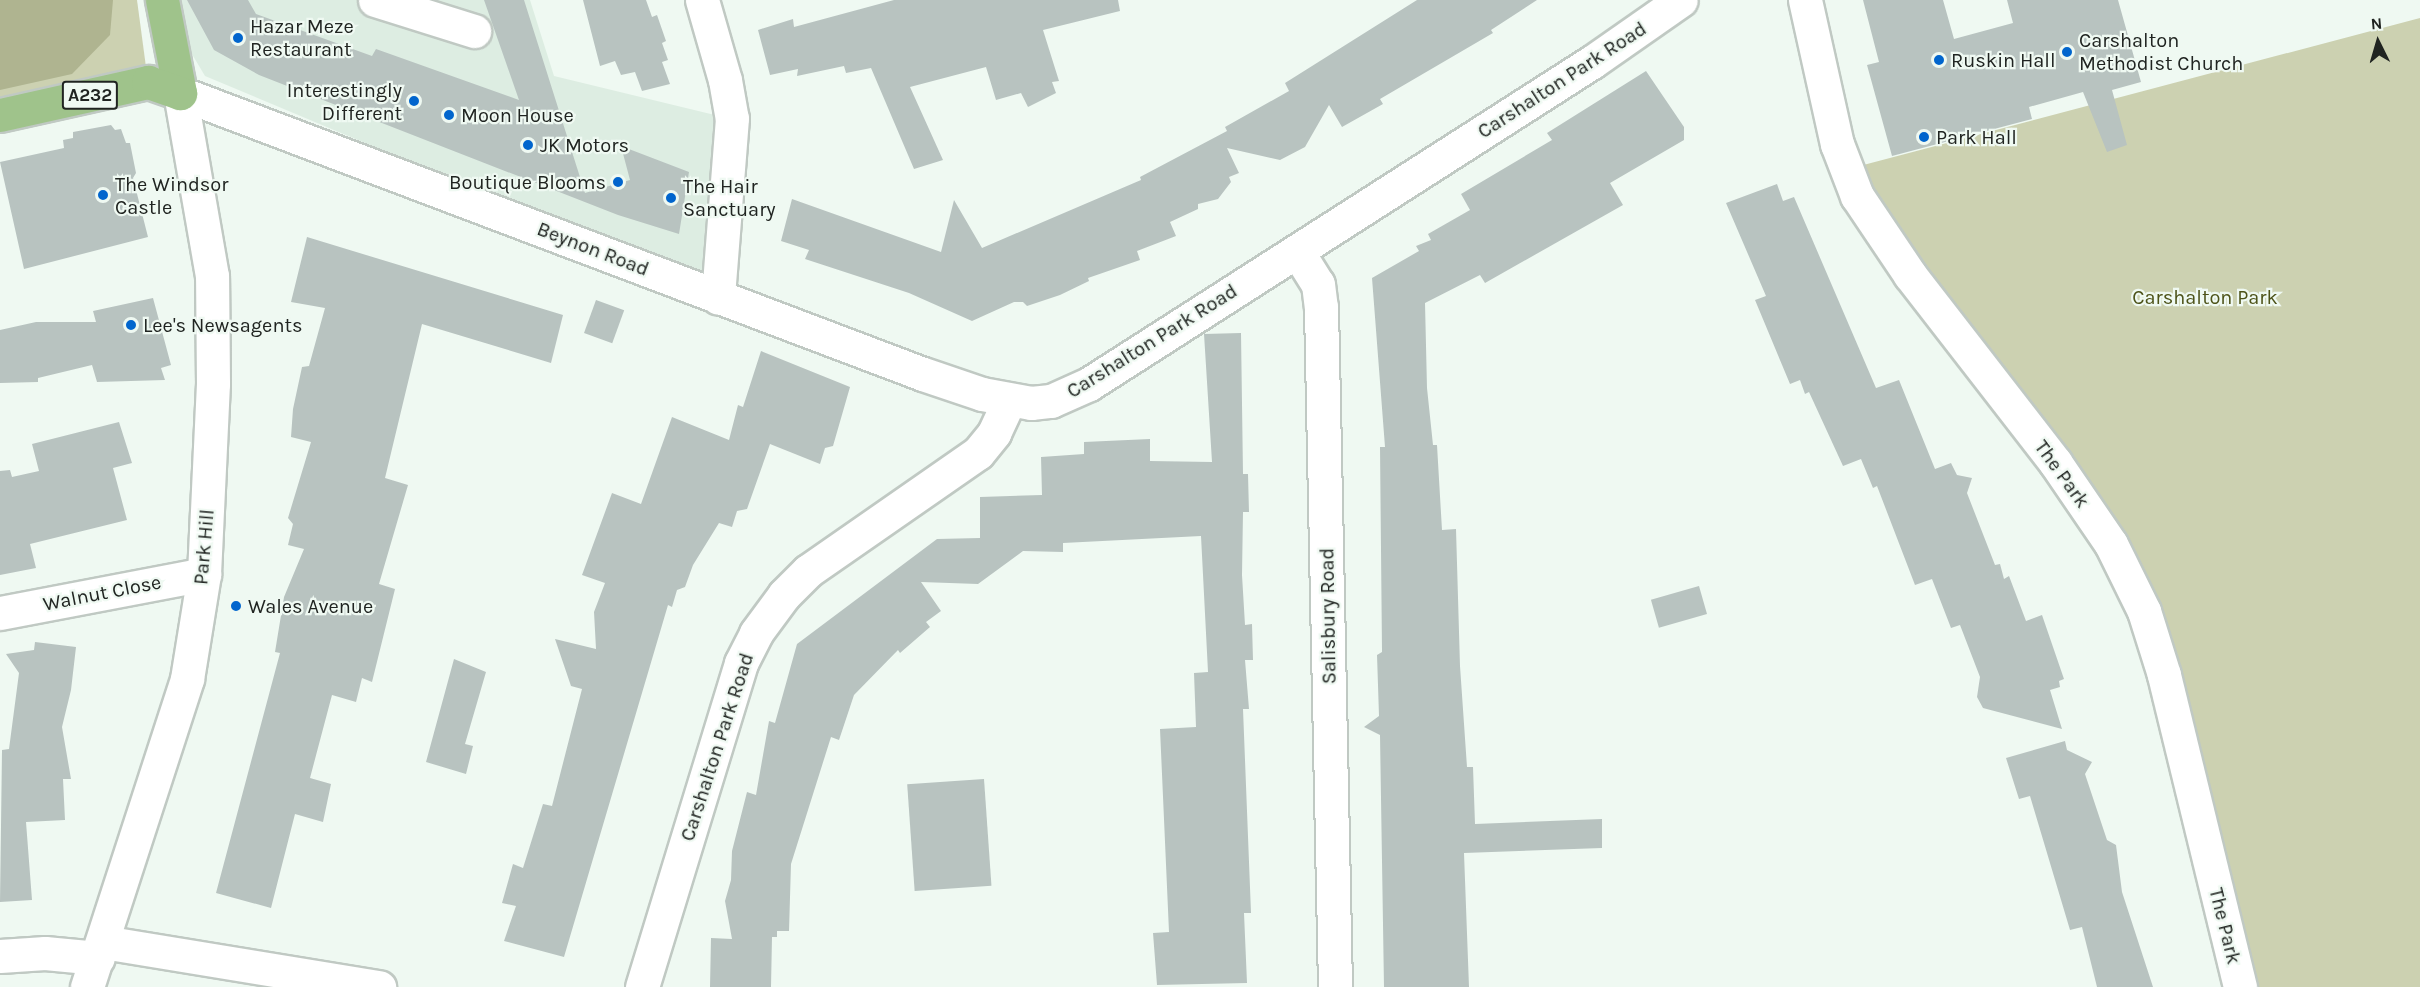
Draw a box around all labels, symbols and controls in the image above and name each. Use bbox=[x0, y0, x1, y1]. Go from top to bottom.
north arrow bbox=[2348, 12, 2408, 72]
place label: Hazar Meze Restaurant bbox=[250, 14, 354, 61]
text: N bbox=[2370, 14, 2383, 34]
street label: Carshalton Park Road bbox=[1473, 16, 1651, 144]
place label: Carshalton Methodist Church bbox=[2079, 28, 2243, 75]
marker: Hazar Meze Restaurant bbox=[231, 31, 245, 45]
marker: Carshalton Methodist Church bbox=[2060, 45, 2074, 59]
place label: Ruskin Hall bbox=[1951, 48, 2055, 72]
marker: Ruskin Hall bbox=[1932, 53, 1946, 67]
place label: Interestingly Different bbox=[287, 78, 402, 125]
road number: A232 bbox=[62, 80, 118, 110]
marker: Interestingly Different bbox=[407, 94, 421, 108]
place label: Moon House bbox=[461, 103, 574, 127]
marker: Moon House bbox=[442, 108, 456, 122]
place label: Park Hall bbox=[1936, 125, 2017, 149]
marker: Park Hall bbox=[1917, 130, 1931, 144]
place label: JK Motors bbox=[540, 133, 629, 157]
marker: JK Motors bbox=[521, 138, 535, 152]
place label: Boutique Blooms bbox=[449, 170, 606, 194]
place label: The Windsor Castle bbox=[115, 172, 229, 219]
place label: The Hair Sanctuary bbox=[683, 174, 776, 221]
marker: Boutique Blooms bbox=[611, 175, 625, 189]
marker: The Windsor Castle bbox=[96, 188, 110, 202]
marker: The Hair Sanctuary bbox=[664, 191, 678, 205]
street label: Beynon Road bbox=[534, 217, 652, 281]
street label: Carshalton Park Road bbox=[1062, 279, 1242, 403]
park label: Carshalton Park bbox=[2132, 285, 2278, 309]
place label: Lee's Newsagents bbox=[143, 313, 302, 337]
marker: Lee's Newsagents bbox=[124, 318, 138, 332]
street label: The Park bbox=[2029, 436, 2095, 512]
street label: Park Hill bbox=[189, 508, 219, 586]
street label: Salisbury Road bbox=[1315, 548, 1341, 684]
street label: Walnut Close bbox=[41, 570, 163, 616]
place label: Wales Avenue bbox=[248, 594, 373, 618]
marker: Wales Avenue bbox=[229, 599, 243, 613]
street label: Carshalton Park Road bbox=[675, 650, 759, 844]
street label: The Park bbox=[2204, 885, 2246, 967]

